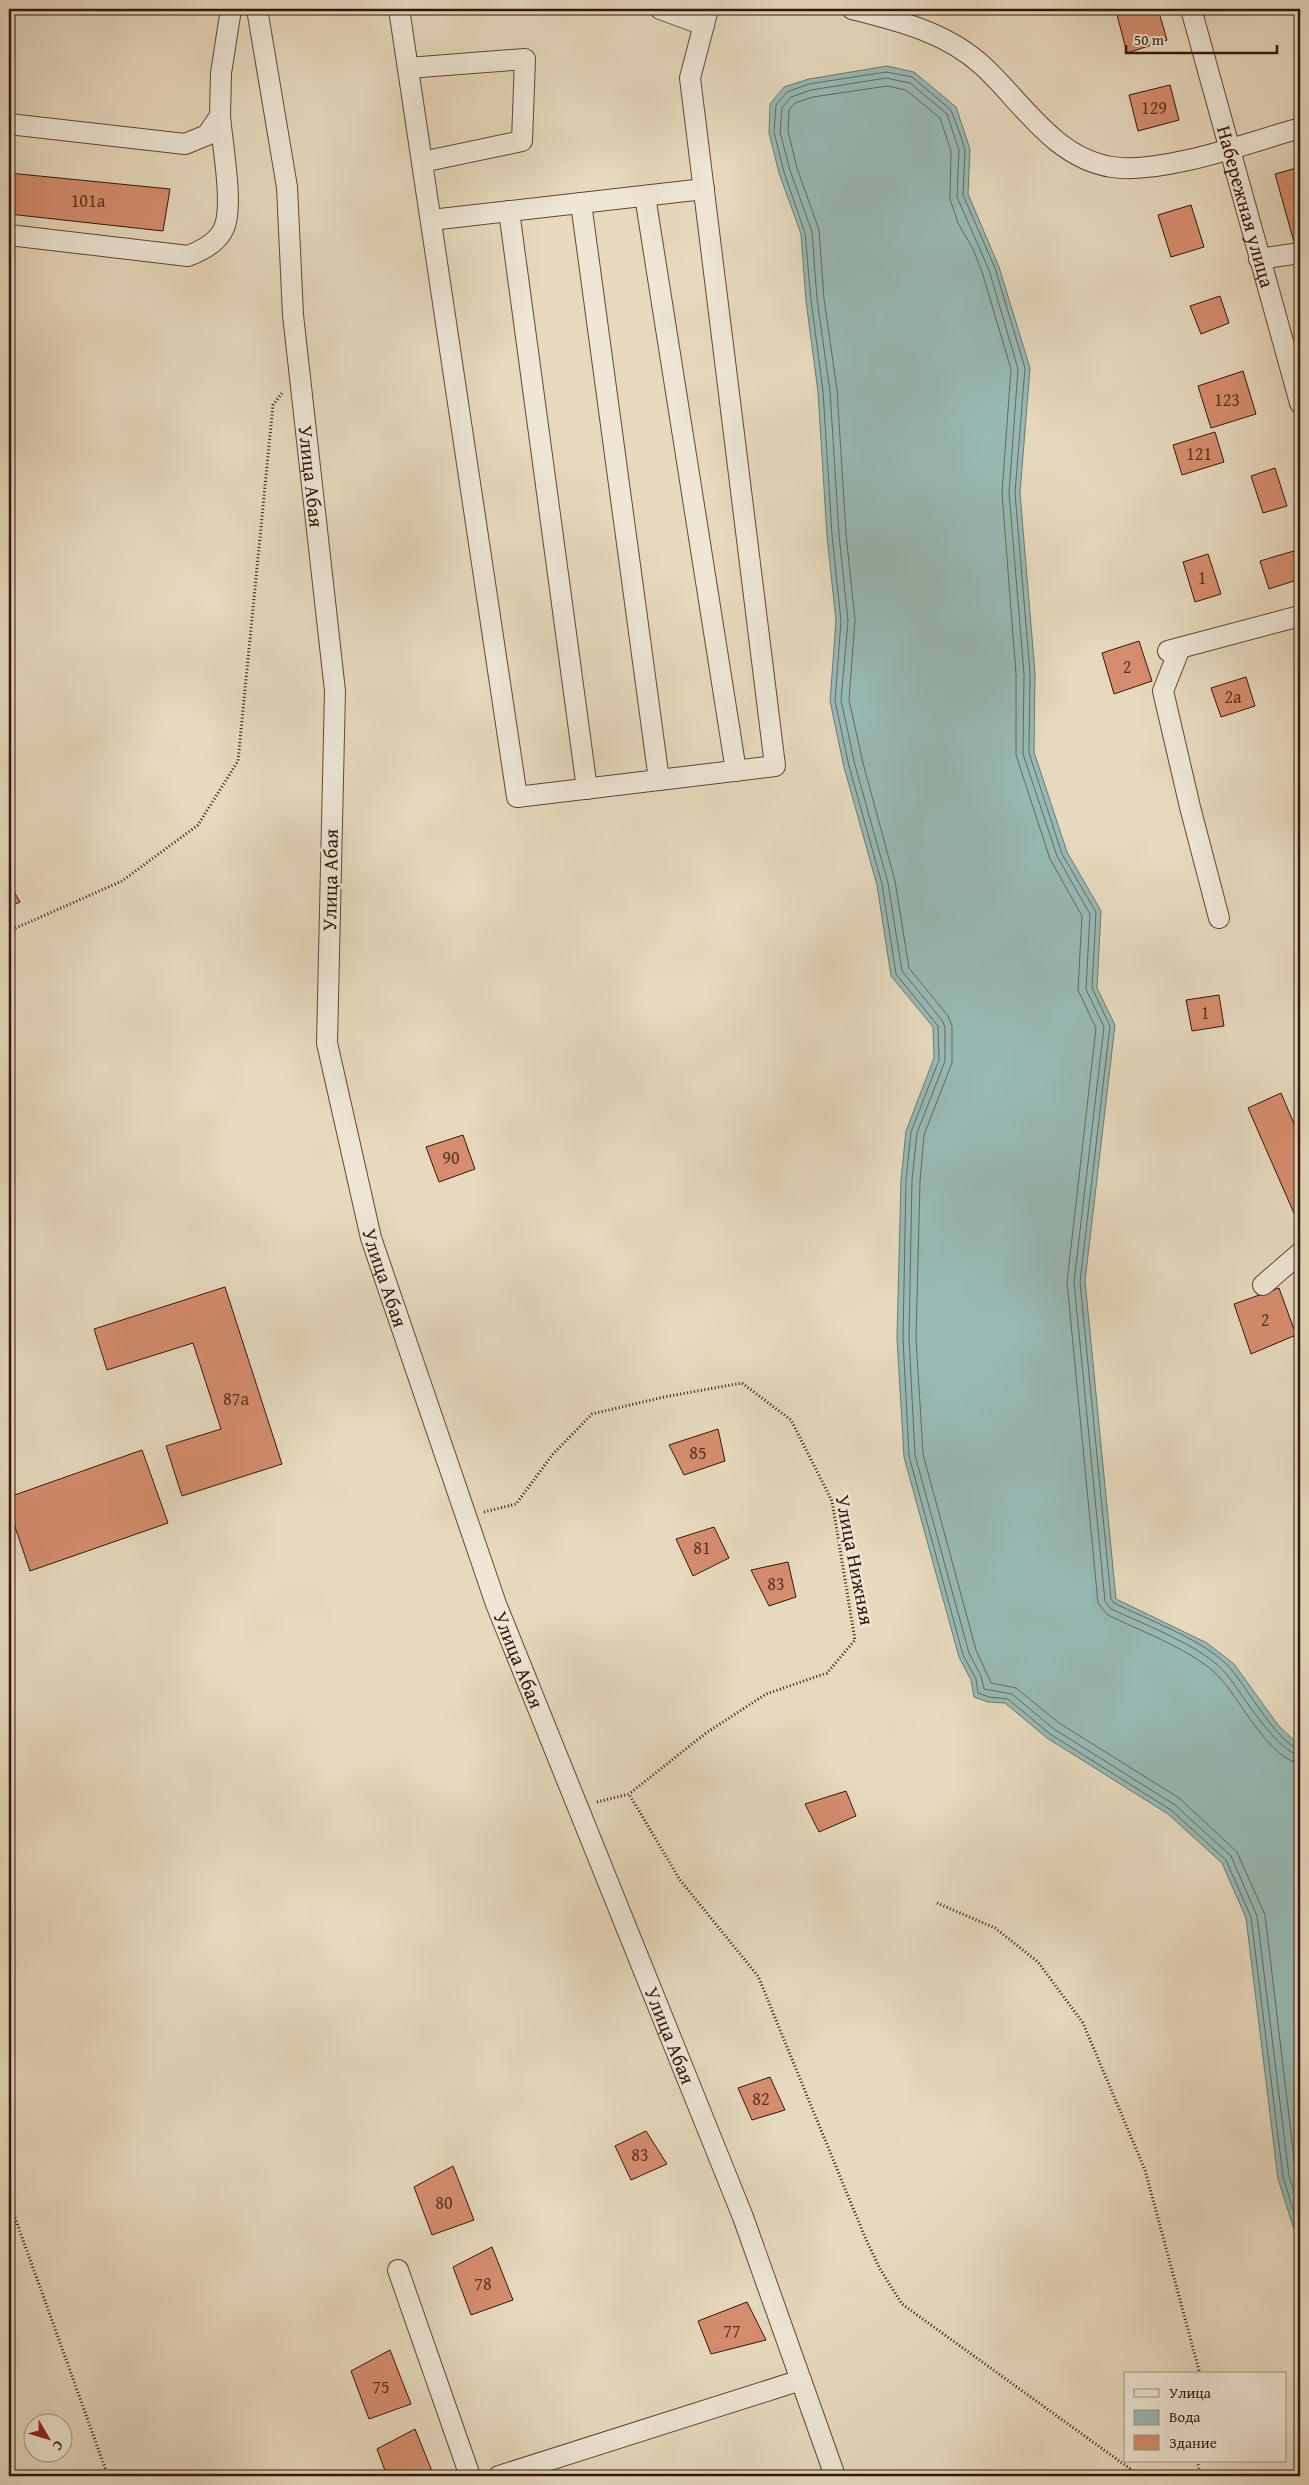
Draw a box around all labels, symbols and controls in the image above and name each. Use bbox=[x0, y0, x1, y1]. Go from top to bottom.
scale bar bbox=[1126, 22, 1278, 54]
text: 50 m bbox=[1134, 29, 1165, 50]
house number: 129 bbox=[1141, 94, 1167, 121]
street label: Набережная улица bbox=[1210, 122, 1283, 291]
house number: 101а bbox=[71, 187, 106, 214]
house number: 123 bbox=[1214, 386, 1240, 413]
street label: Улица Абая bbox=[291, 424, 332, 529]
house number: 121 bbox=[1186, 440, 1212, 467]
house number: 1 bbox=[1198, 564, 1206, 591]
house number: 2 bbox=[1123, 653, 1131, 680]
house number: 2а bbox=[1224, 683, 1242, 710]
street label: Улица Абая bbox=[314, 829, 345, 931]
house number: 1 bbox=[1201, 999, 1209, 1026]
house number: 90 bbox=[442, 1144, 460, 1171]
street label: Улица Абая bbox=[355, 1226, 415, 1331]
house number: 2 bbox=[1261, 1306, 1269, 1333]
house number: 87а bbox=[223, 1385, 249, 1412]
house number: 85 bbox=[689, 1439, 707, 1466]
street label: Улица Нижняя bbox=[829, 1492, 882, 1627]
house number: 81 bbox=[693, 1534, 711, 1561]
house number: 83 bbox=[767, 1570, 785, 1597]
street label: Улица Абая bbox=[486, 1607, 552, 1713]
street label: Улица Абая bbox=[638, 1982, 703, 2088]
house number: 82 bbox=[752, 2085, 770, 2112]
house number: 83 bbox=[631, 2141, 649, 2168]
house number: 80 bbox=[435, 2189, 453, 2216]
house number: 78 bbox=[474, 2270, 492, 2297]
house number: 77 bbox=[723, 2317, 741, 2344]
legend bbox=[1124, 2372, 1286, 2462]
house number: 75 bbox=[372, 2373, 390, 2400]
text: Улица bbox=[1169, 2382, 1212, 2403]
text: Вода bbox=[1169, 2406, 1201, 2427]
north arrow bbox=[22, 2412, 72, 2462]
text: Здание bbox=[1169, 2432, 1217, 2453]
text: С bbox=[48, 2437, 69, 2455]

